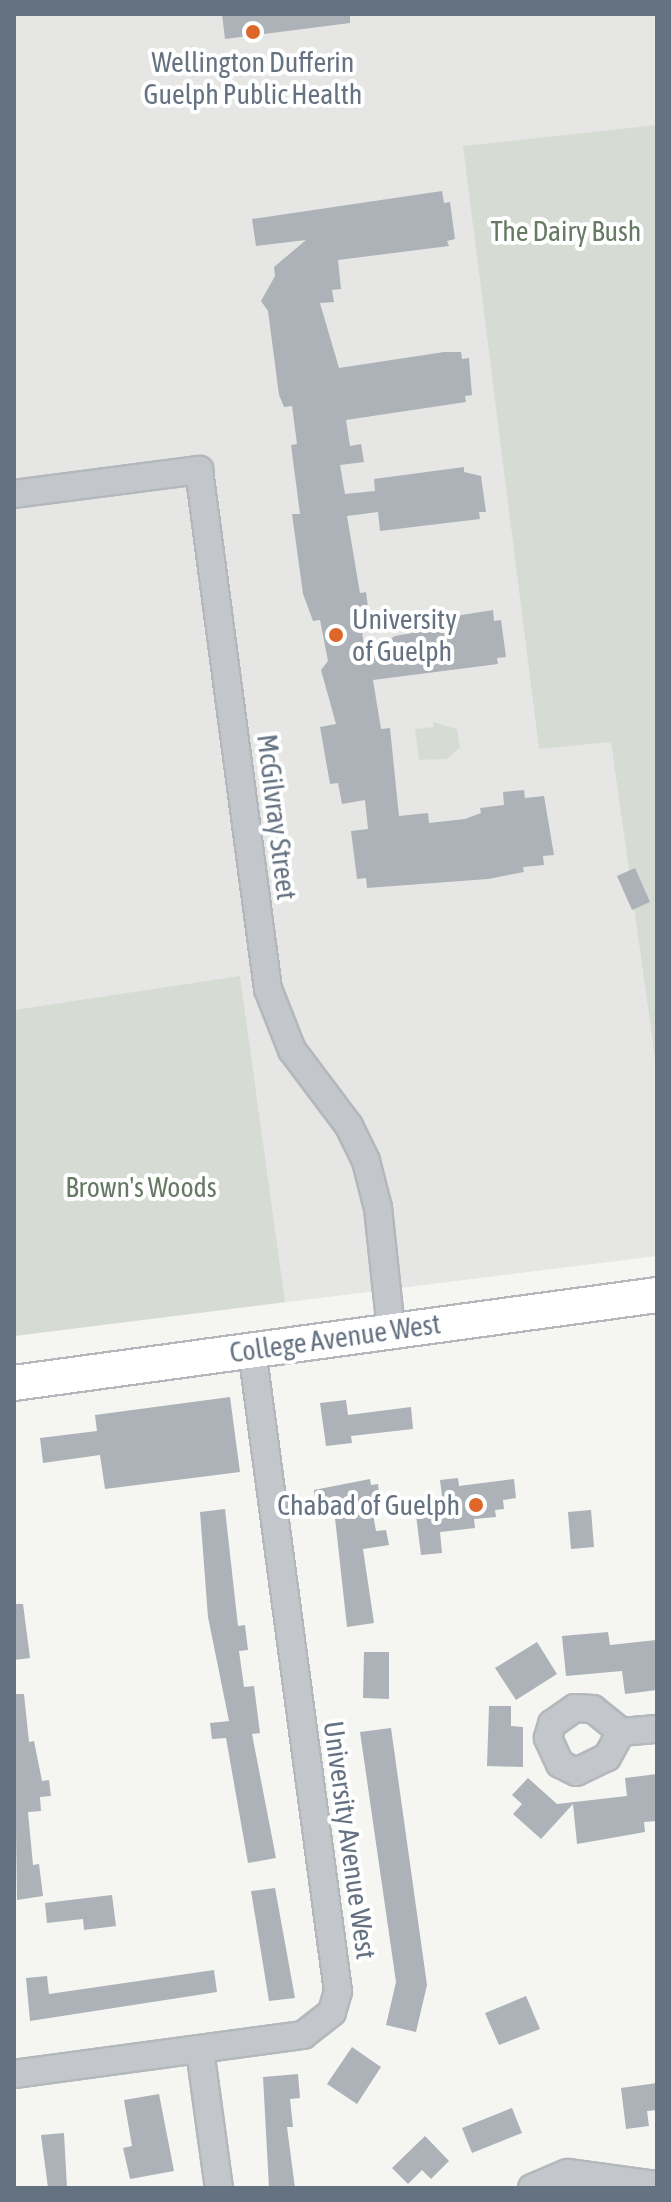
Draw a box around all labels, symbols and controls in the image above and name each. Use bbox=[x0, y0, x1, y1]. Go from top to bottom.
marker: Wellington Dufferin Guelph Public Health bbox=[244, 23, 262, 41]
place label: Wellington Dufferin Guelph Public Health bbox=[144, 45, 362, 111]
park label: The Dairy Bush bbox=[491, 214, 641, 248]
place label: University of Guelph bbox=[352, 602, 457, 668]
marker: University of Guelph bbox=[327, 626, 345, 644]
street label: McGilvray Street bbox=[250, 732, 304, 902]
park label: Brown's Woods bbox=[65, 1170, 217, 1204]
street label: College Avenue West bbox=[227, 1307, 443, 1369]
place label: Chabad of Guelph bbox=[277, 1488, 460, 1522]
marker: Chabad of Guelph bbox=[467, 1496, 485, 1514]
street label: University Avenue West bbox=[317, 1719, 383, 1961]

